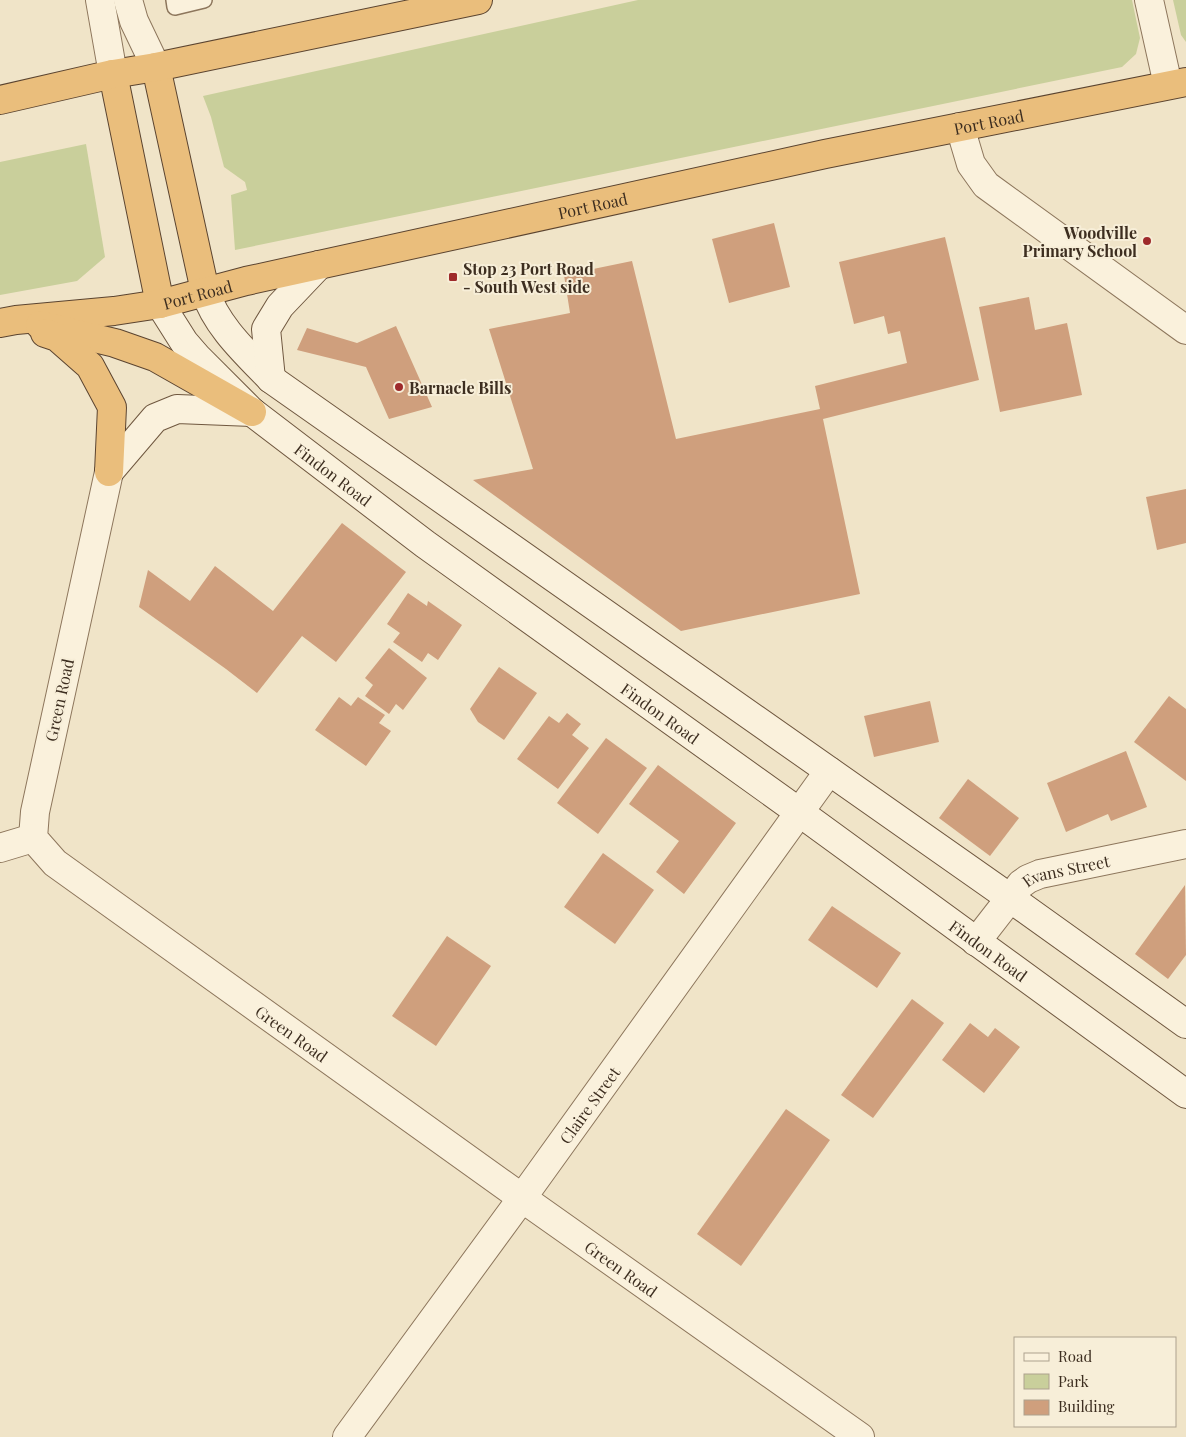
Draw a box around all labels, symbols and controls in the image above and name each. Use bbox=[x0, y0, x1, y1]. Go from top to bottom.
street label: Port Road bbox=[952, 104, 1026, 139]
street label: Port Road bbox=[556, 187, 629, 223]
place label: Woodville Primary School bbox=[1023, 222, 1137, 261]
marker: Woodville Primary School bbox=[1141, 235, 1153, 247]
place label: Stop 23 Port Road - South West side bbox=[463, 258, 594, 297]
marker: Stop 23 Port Road - South West side bbox=[447, 271, 459, 283]
street label: Port Road bbox=[161, 275, 234, 313]
place label: Barnacle Bills bbox=[409, 377, 511, 398]
marker: Barnacle Bills bbox=[393, 381, 405, 393]
street label: Findon Road bbox=[291, 438, 376, 510]
street label: Green Road bbox=[40, 657, 78, 743]
street label: Findon Road bbox=[617, 678, 704, 748]
street label: Evans Street bbox=[1017, 849, 1112, 891]
street label: Findon Road bbox=[946, 915, 1032, 986]
street label: Green Road bbox=[252, 1000, 332, 1066]
street label: Claire Street bbox=[554, 1062, 624, 1148]
street label: Green Road bbox=[581, 1236, 662, 1301]
legend bbox=[1014, 1337, 1176, 1427]
text: Road bbox=[1058, 1346, 1092, 1366]
text: Park bbox=[1058, 1371, 1090, 1391]
text: Building bbox=[1058, 1396, 1115, 1416]

